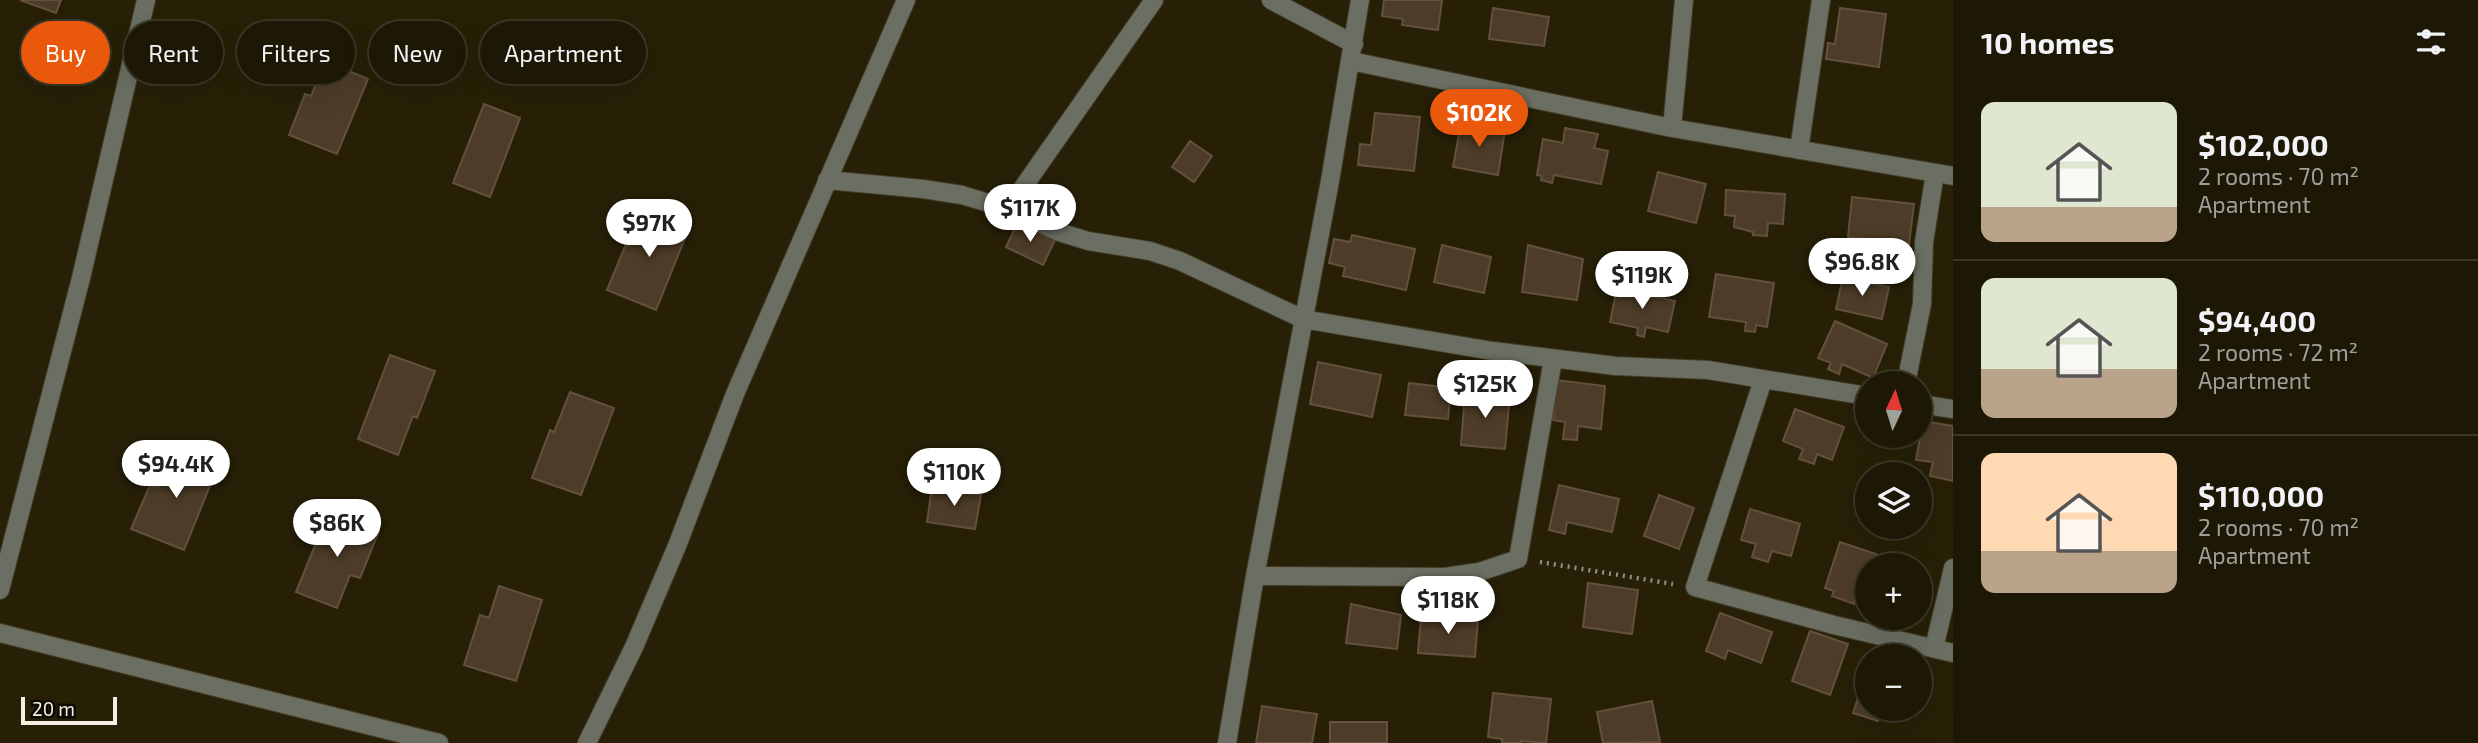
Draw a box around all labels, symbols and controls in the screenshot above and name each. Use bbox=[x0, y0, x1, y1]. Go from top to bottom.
chip: Buy bbox=[21, 21, 110, 84]
chip: Rent bbox=[124, 21, 223, 84]
chip: Filters bbox=[237, 21, 355, 84]
chip: New bbox=[369, 21, 466, 84]
chip: Apartment bbox=[480, 21, 646, 84]
icon: filters bbox=[2412, 23, 2450, 61]
text: 10 homes bbox=[1981, 24, 2114, 60]
pin: $102K bbox=[1430, 90, 1528, 149]
text: $102K bbox=[1446, 98, 1512, 126]
text: $102,000 bbox=[2198, 126, 2329, 162]
icon: home bbox=[2037, 130, 2121, 214]
text: 2 rooms · 70 m² bbox=[2198, 162, 2359, 190]
pin: $117K bbox=[981, 184, 1079, 244]
text: Apartment bbox=[2198, 190, 2311, 218]
text: $117K bbox=[1000, 193, 1060, 221]
pin: $97K bbox=[608, 200, 690, 259]
text: $97K bbox=[622, 208, 676, 236]
pin: $96.8K bbox=[1805, 238, 1919, 298]
text: $96.8K bbox=[1824, 247, 1900, 275]
pin: $119K bbox=[1593, 252, 1691, 311]
text: $119K bbox=[1611, 260, 1673, 288]
text: $94,400 bbox=[2198, 302, 2316, 338]
icon: home bbox=[2037, 306, 2121, 390]
text: 2 rooms · 72 m² bbox=[2198, 338, 2358, 366]
pin: $125K bbox=[1436, 360, 1534, 420]
text: Apartment bbox=[2198, 366, 2311, 394]
text: $125K bbox=[1453, 369, 1517, 397]
north arrow bbox=[1855, 371, 1932, 448]
map controls bbox=[1855, 371, 1932, 721]
pin: $94.4K bbox=[119, 440, 233, 500]
pin: $110K bbox=[905, 448, 1003, 508]
text: $94.4K bbox=[138, 449, 214, 477]
text: $110K bbox=[923, 457, 985, 485]
button: layers bbox=[1855, 462, 1932, 539]
text: $110,000 bbox=[2198, 477, 2324, 513]
icon: home bbox=[2037, 481, 2121, 565]
pin: $86K bbox=[296, 500, 378, 559]
text: $86K bbox=[309, 508, 365, 536]
text: 2 rooms · 70 m² bbox=[2198, 513, 2359, 541]
text: Apartment bbox=[2198, 541, 2311, 569]
button: + bbox=[1855, 553, 1932, 630]
pin: $118K bbox=[1399, 576, 1497, 636]
text: $118K bbox=[1417, 585, 1479, 613]
button: − bbox=[1855, 644, 1932, 721]
scale bar bbox=[21, 694, 117, 726]
text: 20 m bbox=[32, 697, 75, 720]

